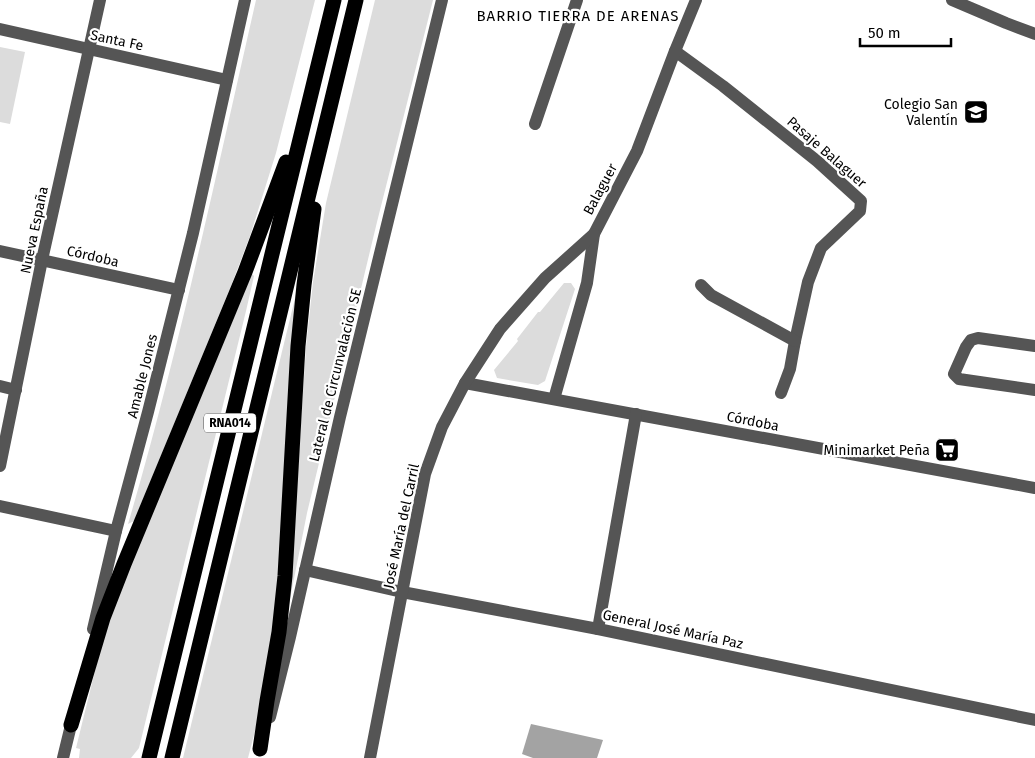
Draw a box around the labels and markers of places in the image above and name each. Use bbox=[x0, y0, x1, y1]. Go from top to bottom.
place label: Colegio San Valentín bbox=[884, 96, 958, 129]
school or university icon: Colegio San Valentín bbox=[963, 99, 989, 125]
supermarket icon: Minimarket Peña bbox=[934, 437, 960, 463]
place label: Minimarket Peña bbox=[823, 442, 930, 459]

